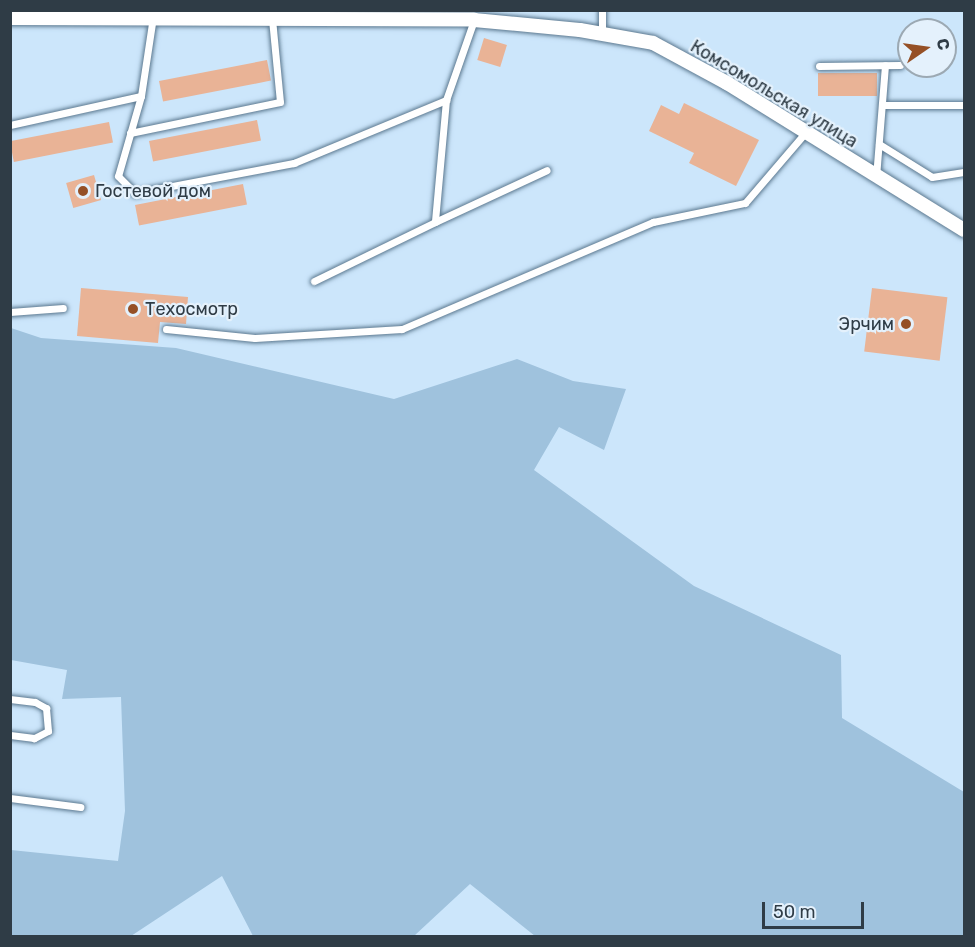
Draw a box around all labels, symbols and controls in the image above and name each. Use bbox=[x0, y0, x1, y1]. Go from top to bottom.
north arrow bbox=[897, 18, 957, 78]
street label: Комсомольская улица bbox=[686, 35, 862, 153]
text: С bbox=[933, 37, 954, 52]
place label: Гостевой дом bbox=[95, 180, 211, 202]
marker: Гостевой дом bbox=[76, 184, 90, 198]
place label: Техосмотр bbox=[145, 298, 238, 320]
marker: Техосмотр bbox=[126, 302, 140, 316]
place label: Эрчим bbox=[839, 313, 894, 335]
marker: Эрчим bbox=[899, 317, 913, 331]
scale bar bbox=[765, 890, 867, 928]
text: 50 m bbox=[773, 901, 816, 923]

